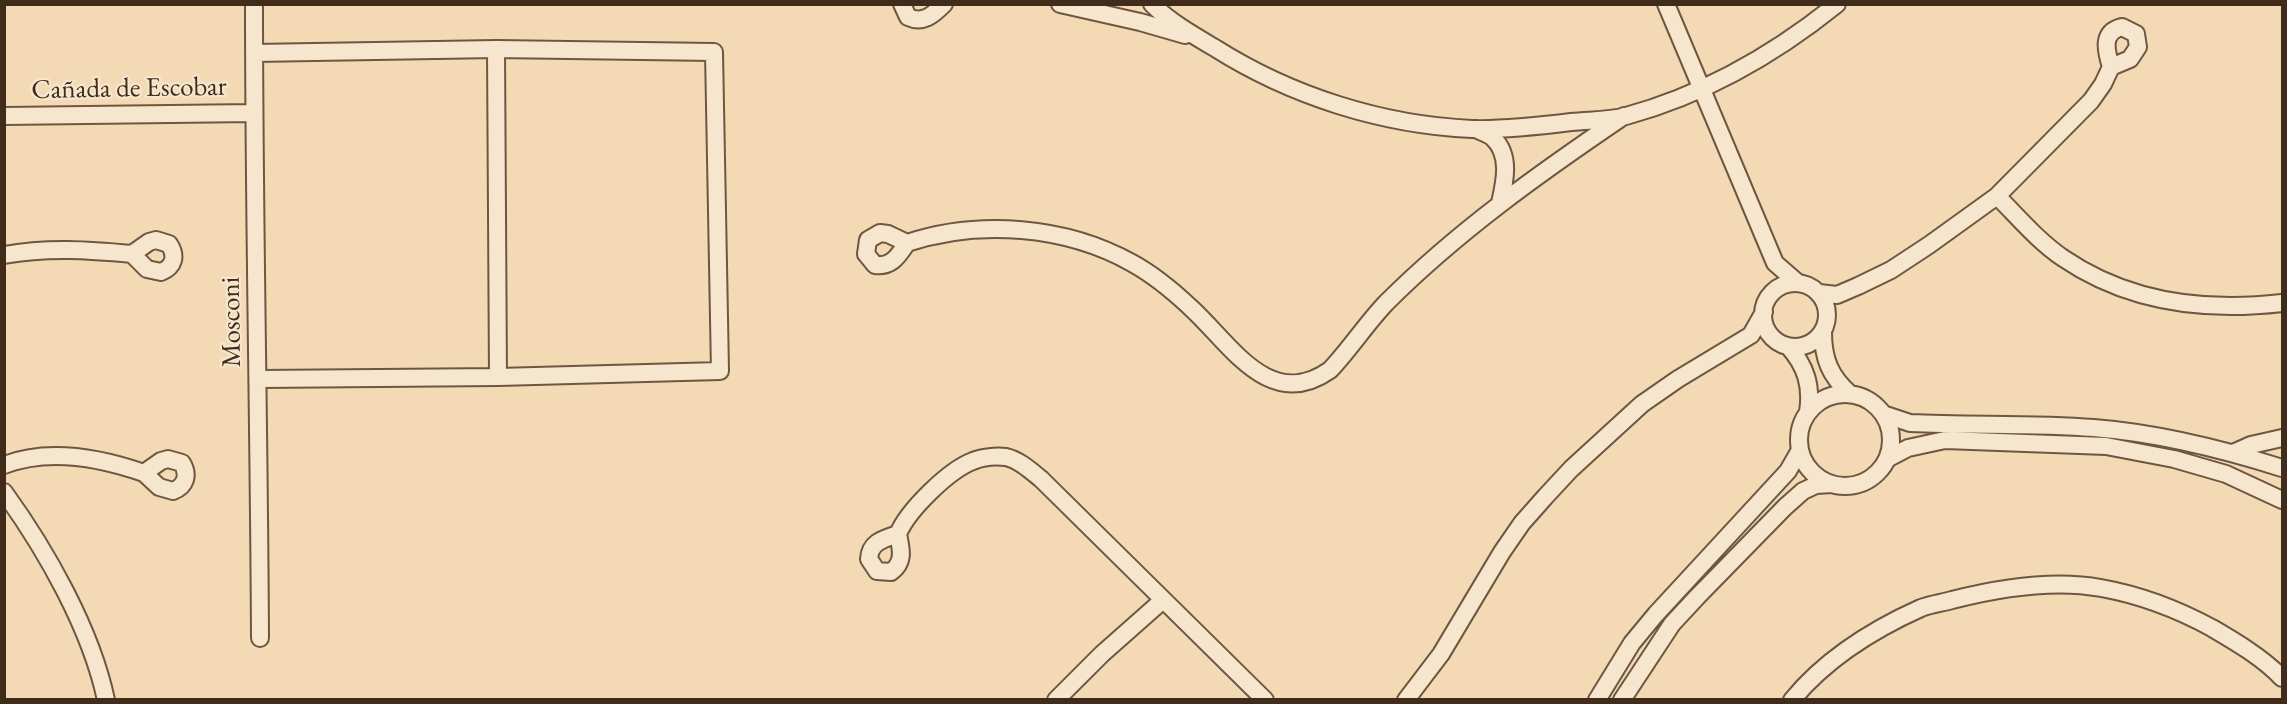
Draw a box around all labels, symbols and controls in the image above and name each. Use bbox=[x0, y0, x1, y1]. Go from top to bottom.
street label: Cañada de Escobar bbox=[31, 71, 227, 107]
street label: Mosconi bbox=[215, 276, 249, 368]

